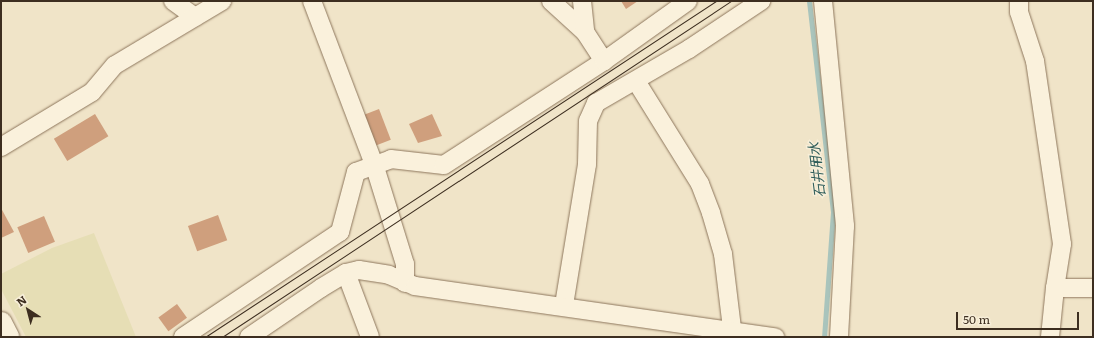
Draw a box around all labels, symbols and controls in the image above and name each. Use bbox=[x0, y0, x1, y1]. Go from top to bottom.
water label: 石井用水 bbox=[804, 141, 828, 199]
north arrow bbox=[8, 290, 48, 330]
text: N bbox=[13, 291, 29, 309]
scale bar bbox=[958, 304, 1081, 330]
text: 50 m bbox=[963, 310, 990, 328]

